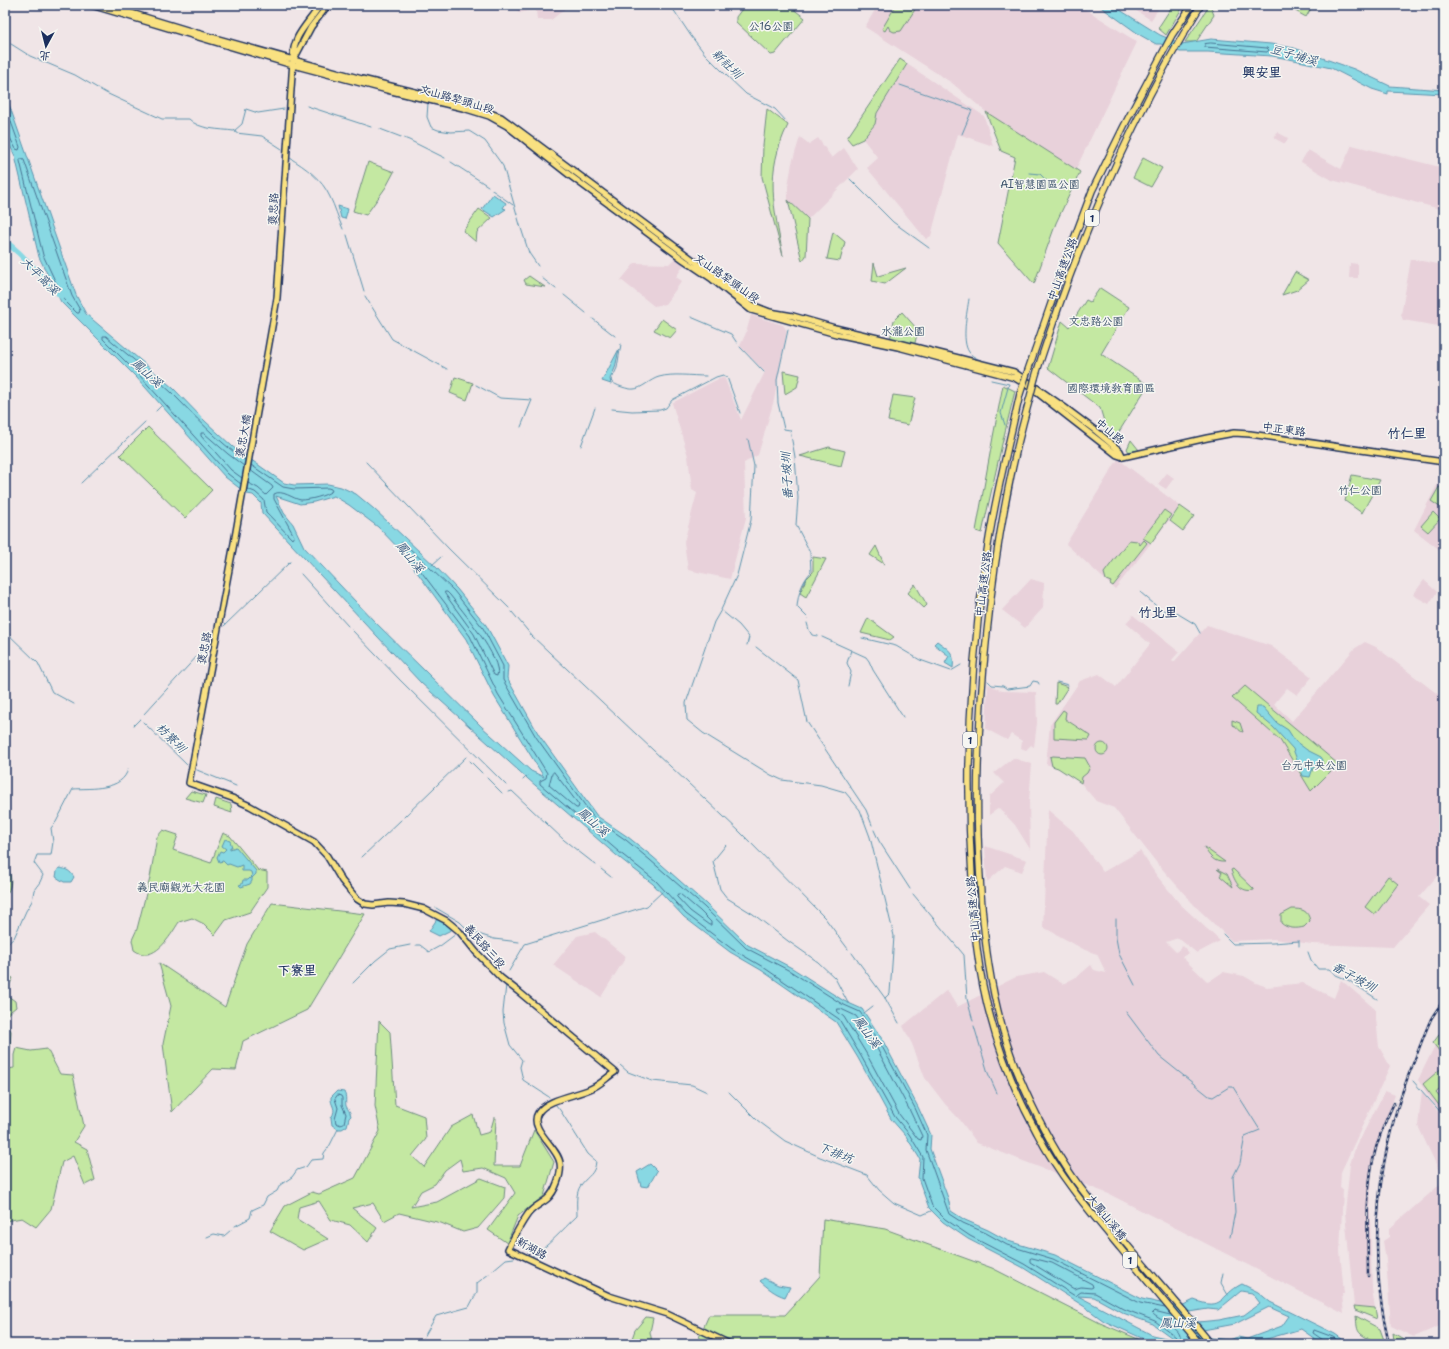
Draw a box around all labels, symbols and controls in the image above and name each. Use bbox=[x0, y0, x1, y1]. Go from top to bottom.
park label: 公16公園 bbox=[749, 19, 793, 34]
north arrow bbox=[26, 26, 66, 66]
water label: 豆子埔溪 bbox=[1269, 41, 1320, 70]
water label: 新社圳 bbox=[708, 46, 747, 84]
text: 北 bbox=[38, 47, 51, 64]
district label: 興安里 bbox=[1242, 64, 1282, 81]
street label: 文山路犂頭山段 bbox=[418, 82, 496, 117]
park label: AI智慧園區公園 bbox=[1000, 177, 1080, 192]
street label: 褒忠路 bbox=[265, 192, 282, 226]
road number: 1 bbox=[1085, 210, 1099, 226]
street label: 中山高速公路 bbox=[1044, 236, 1081, 303]
street label: 文山路犂頭山段 bbox=[691, 250, 763, 307]
water label: 大平窩溪 bbox=[17, 253, 63, 299]
park label: 文忠路公園 bbox=[1069, 314, 1124, 329]
park label: 水瀧公園 bbox=[881, 324, 925, 339]
water label: 鳳山溪 bbox=[128, 354, 166, 392]
park label: 國際環境教育園區 bbox=[1067, 381, 1155, 396]
street label: 褒忠大橋 bbox=[232, 413, 255, 459]
street label: 中山路 bbox=[1092, 415, 1127, 448]
street label: 中正東路 bbox=[1261, 419, 1307, 440]
district label: 竹仁里 bbox=[1387, 425, 1427, 442]
water label: 番子坡圳 bbox=[778, 450, 796, 500]
park label: 竹仁公園 bbox=[1338, 483, 1382, 498]
water label: 鳳山溪 bbox=[392, 537, 428, 577]
street label: 中山高速公路 bbox=[972, 550, 995, 618]
district label: 竹北里 bbox=[1138, 604, 1178, 621]
street label: 褒忠路 bbox=[194, 630, 215, 666]
water label: 枋寮圳 bbox=[153, 720, 191, 758]
road number: 1 bbox=[963, 732, 977, 748]
park label: 台元中央公園 bbox=[1281, 758, 1347, 773]
water label: 鳳山溪 bbox=[573, 803, 613, 840]
street label: 中山高速公路 bbox=[963, 875, 984, 942]
park label: 義民廟觀光大花園 bbox=[137, 880, 225, 895]
street label: 義民路三段 bbox=[461, 921, 509, 972]
water label: 番子坡圳 bbox=[1329, 958, 1381, 997]
district label: 下寮里 bbox=[277, 962, 317, 979]
water label: 鳳山溪 bbox=[849, 1012, 885, 1052]
water label: 下排坑 bbox=[816, 1139, 858, 1168]
street label: 大鳳山溪橋 bbox=[1083, 1191, 1130, 1243]
street label: 新湖路 bbox=[514, 1234, 550, 1263]
road number: 1 bbox=[1123, 1252, 1137, 1268]
water label: 鳳山溪 bbox=[1159, 1315, 1197, 1331]

